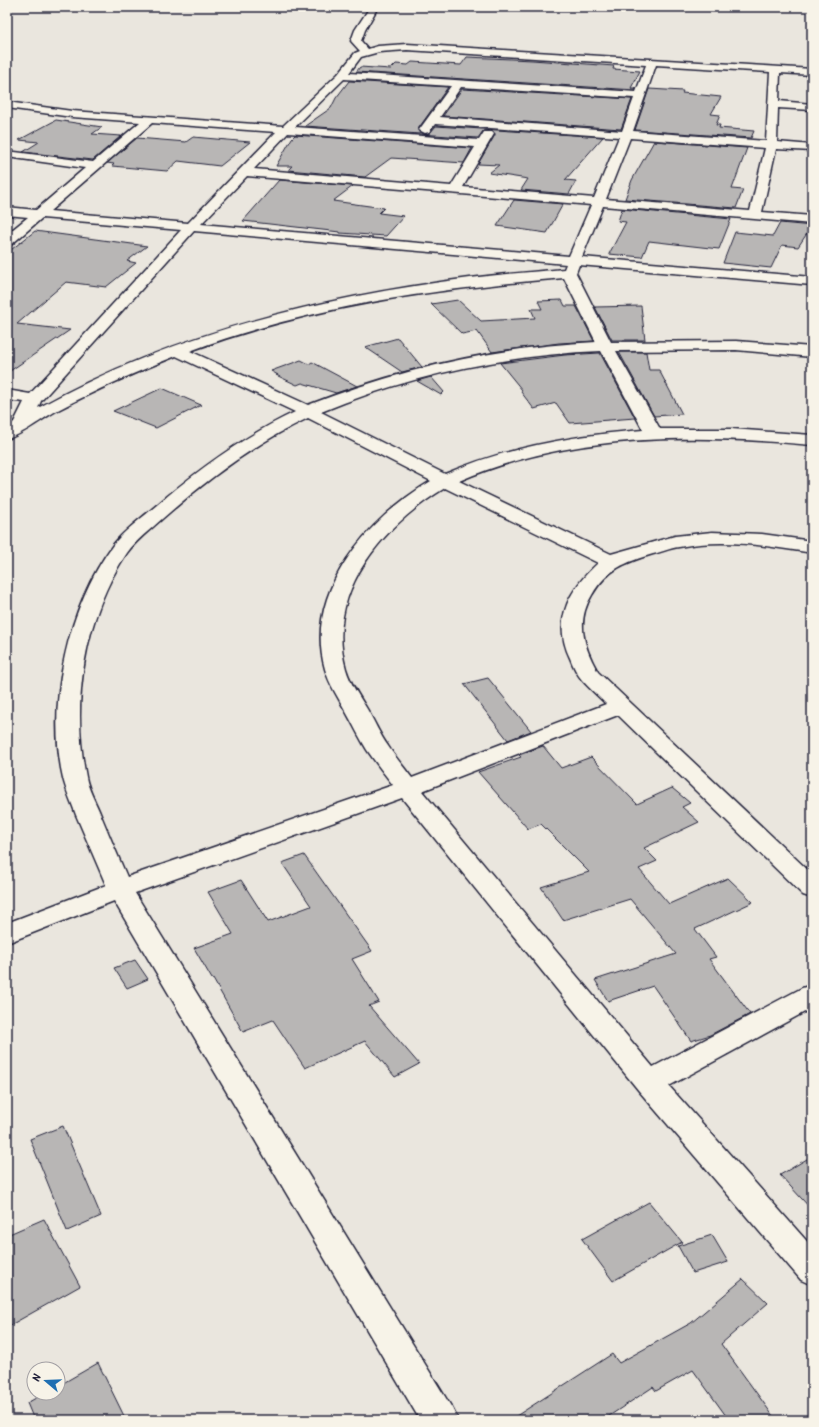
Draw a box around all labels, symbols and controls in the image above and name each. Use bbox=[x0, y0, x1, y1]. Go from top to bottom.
north arrow bbox=[26, 1361, 66, 1401]
text: N bbox=[28, 1372, 47, 1384]

